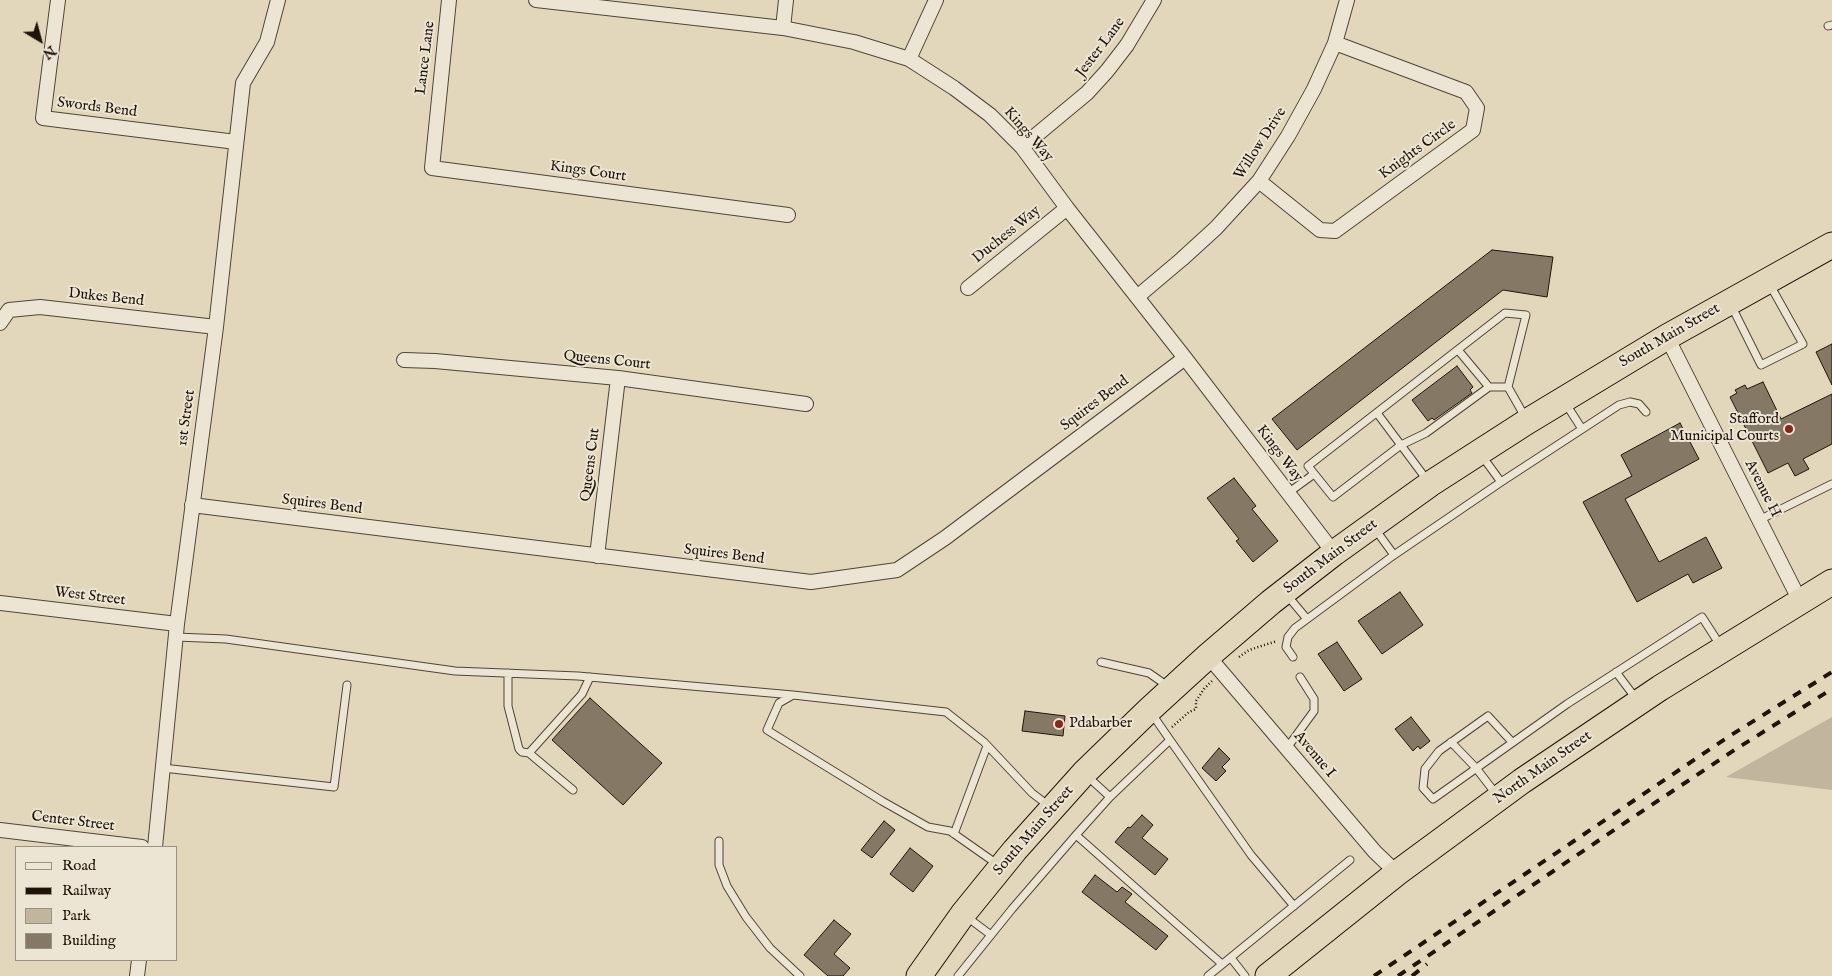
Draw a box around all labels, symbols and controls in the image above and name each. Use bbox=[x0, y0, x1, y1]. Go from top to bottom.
street label: Jester Lane bbox=[1073, 14, 1129, 82]
north arrow bbox=[15, 15, 65, 65]
street label: Lance Lane bbox=[413, 20, 439, 96]
text: N bbox=[39, 41, 59, 63]
street label: Swords Bend bbox=[56, 94, 138, 122]
street label: Kings Way bbox=[999, 104, 1057, 166]
street label: Willow Drive bbox=[1231, 105, 1291, 183]
street label: Knights Circle bbox=[1376, 116, 1460, 184]
street label: Kings Court bbox=[549, 158, 627, 186]
street label: Duchess Way bbox=[969, 202, 1045, 268]
street label: Dukes Bend bbox=[67, 285, 145, 311]
street label: South Main Street bbox=[1617, 300, 1723, 372]
street label: Queens Court bbox=[563, 347, 651, 375]
street label: Squires Bend bbox=[1057, 373, 1133, 435]
street label: 1st Street bbox=[174, 389, 200, 447]
place label: Stafford Municipal Courts bbox=[1670, 411, 1779, 446]
street label: Kings Way bbox=[1252, 422, 1306, 486]
marker: Stafford Municipal Courts bbox=[1783, 423, 1795, 435]
street label: Queens Cut bbox=[578, 427, 604, 503]
street label: Avenue H bbox=[1740, 457, 1784, 521]
street label: Squires Bend bbox=[281, 491, 363, 519]
street label: South Main Street bbox=[1280, 516, 1382, 598]
street label: Squires Bend bbox=[683, 541, 765, 569]
street label: West Street bbox=[53, 584, 127, 610]
place label: Pdabarber bbox=[1069, 715, 1132, 733]
marker: Pdabarber bbox=[1053, 718, 1065, 730]
street label: North Main Street bbox=[1490, 727, 1596, 809]
street label: Avenue I bbox=[1289, 728, 1339, 782]
street label: South Main Street bbox=[990, 782, 1078, 880]
street label: Center Street bbox=[30, 808, 116, 836]
legend bbox=[15, 846, 178, 961]
text: Road bbox=[62, 856, 96, 875]
text: Railway bbox=[62, 881, 111, 900]
text: Park bbox=[62, 906, 91, 925]
text: Building bbox=[62, 931, 116, 950]

